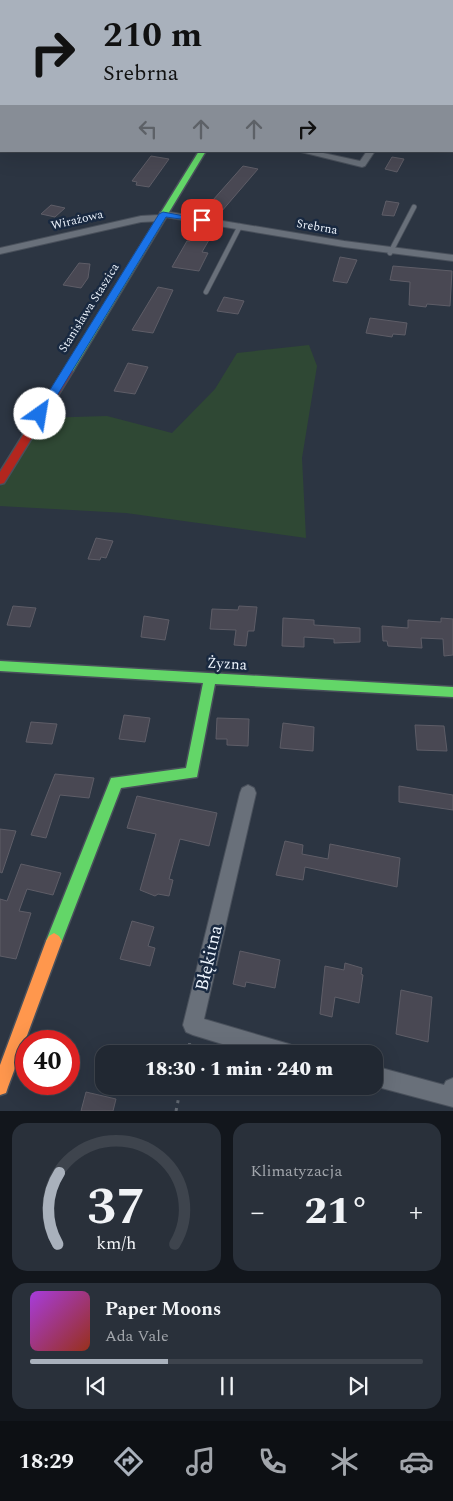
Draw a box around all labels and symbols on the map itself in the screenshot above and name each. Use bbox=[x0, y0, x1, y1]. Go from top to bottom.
pin bbox=[181, 199, 223, 241]
street label: Wirażowa bbox=[49, 205, 105, 235]
street label: Srebrna bbox=[295, 214, 339, 240]
street label: Stanisława Staszica bbox=[54, 259, 124, 357]
position arrow bbox=[13, 387, 65, 439]
street label: Żyzna bbox=[206, 651, 248, 677]
street label: Błękitna bbox=[188, 922, 230, 994]
speed limit sign: 40 bbox=[15, 1030, 80, 1095]

